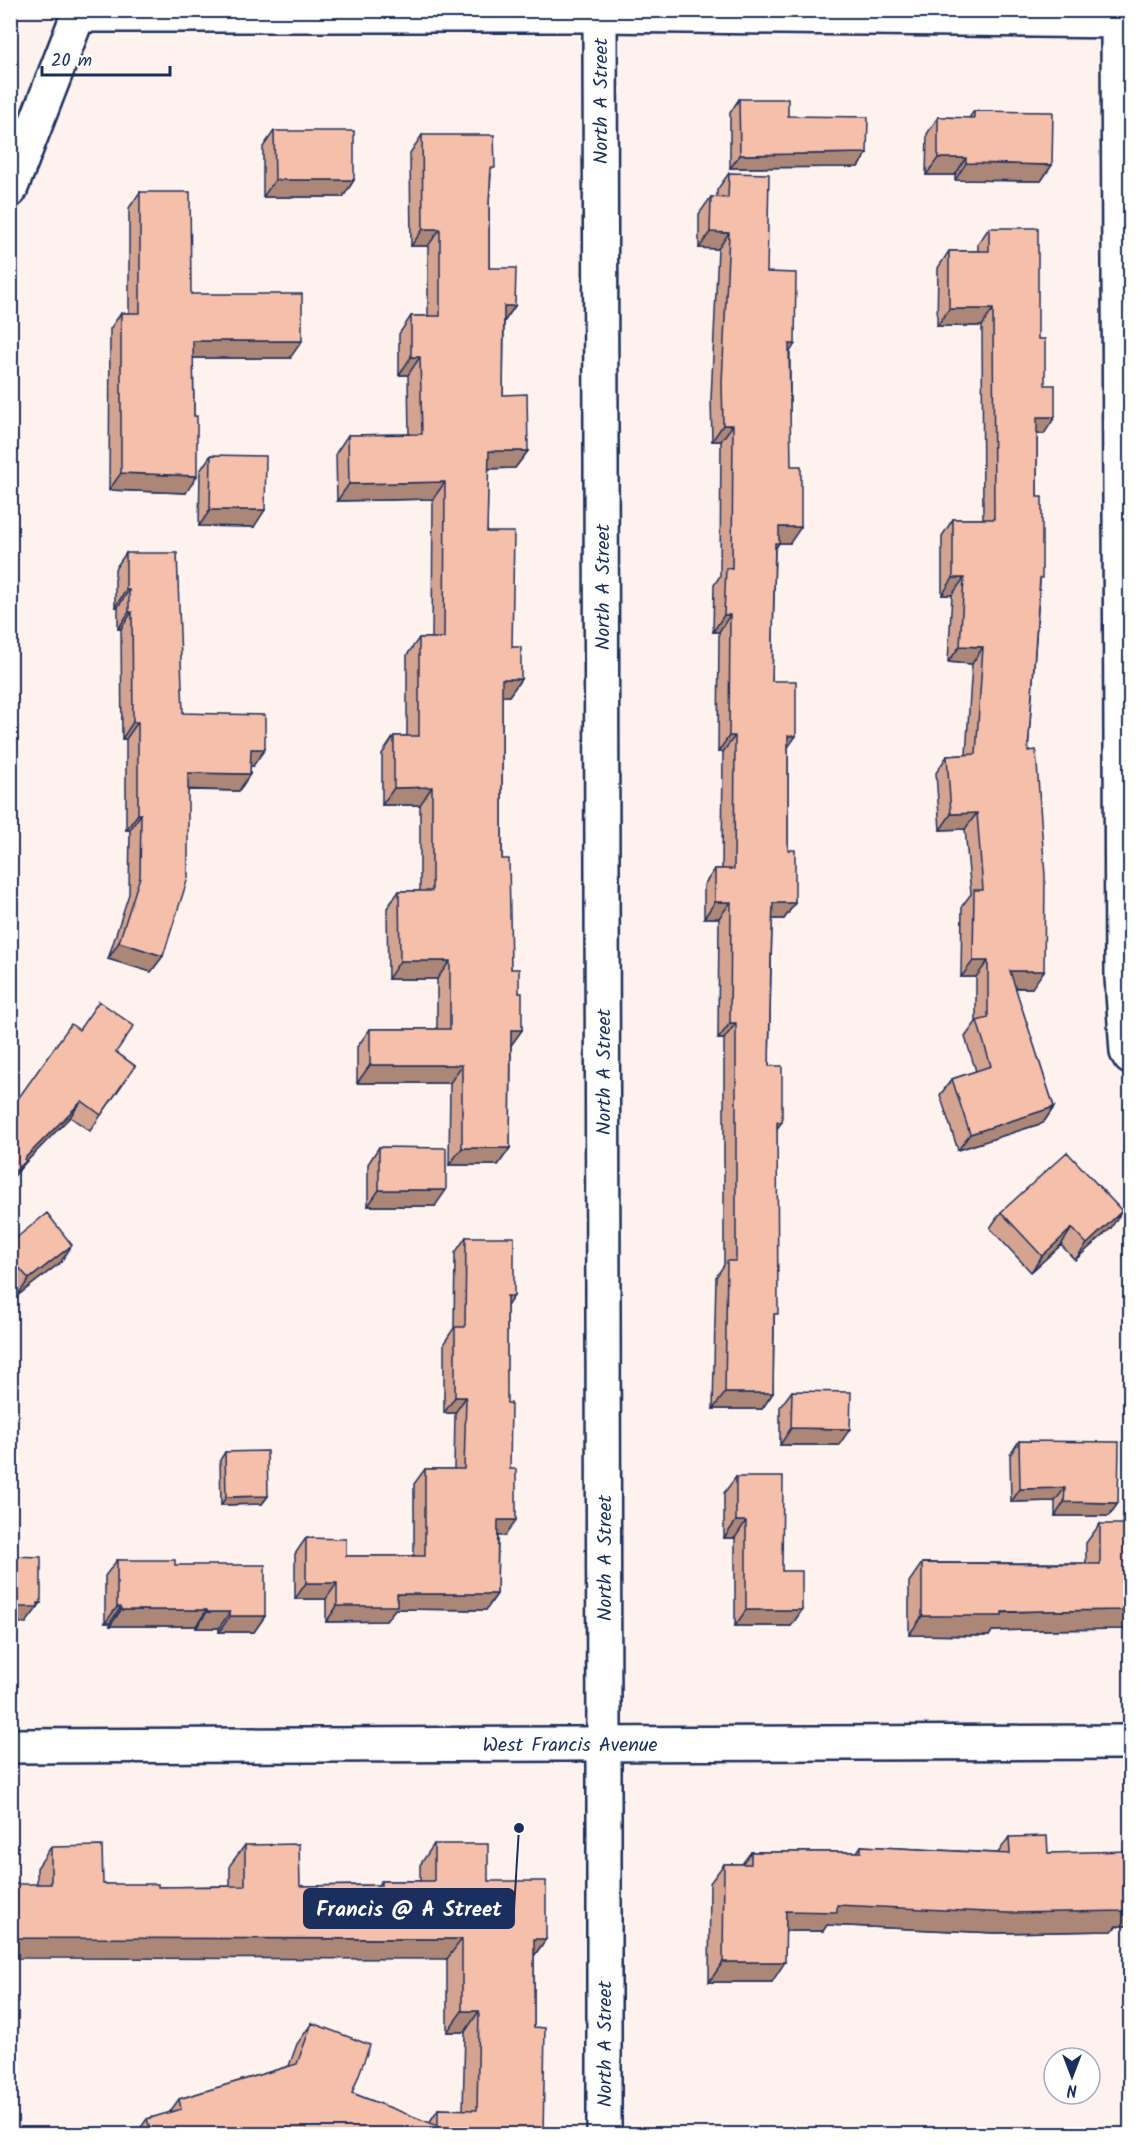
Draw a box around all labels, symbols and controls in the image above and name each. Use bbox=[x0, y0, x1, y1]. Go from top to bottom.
street label: North A Street bbox=[586, 37, 618, 164]
scale bar bbox=[42, 39, 170, 77]
text: 20 m bbox=[51, 47, 92, 76]
street label: North A Street bbox=[588, 523, 620, 650]
street label: North A Street bbox=[589, 1008, 621, 1135]
street label: North A Street bbox=[590, 1494, 622, 1621]
street label: West Francis Avenue bbox=[482, 1730, 658, 1762]
callout: Francis @ A Street bbox=[304, 1889, 514, 1928]
text: Francis @ A Street bbox=[316, 1894, 502, 1927]
street label: North A Street bbox=[590, 1980, 622, 2107]
north arrow bbox=[1042, 2046, 1102, 2106]
text: N bbox=[1067, 2077, 1077, 2102]

